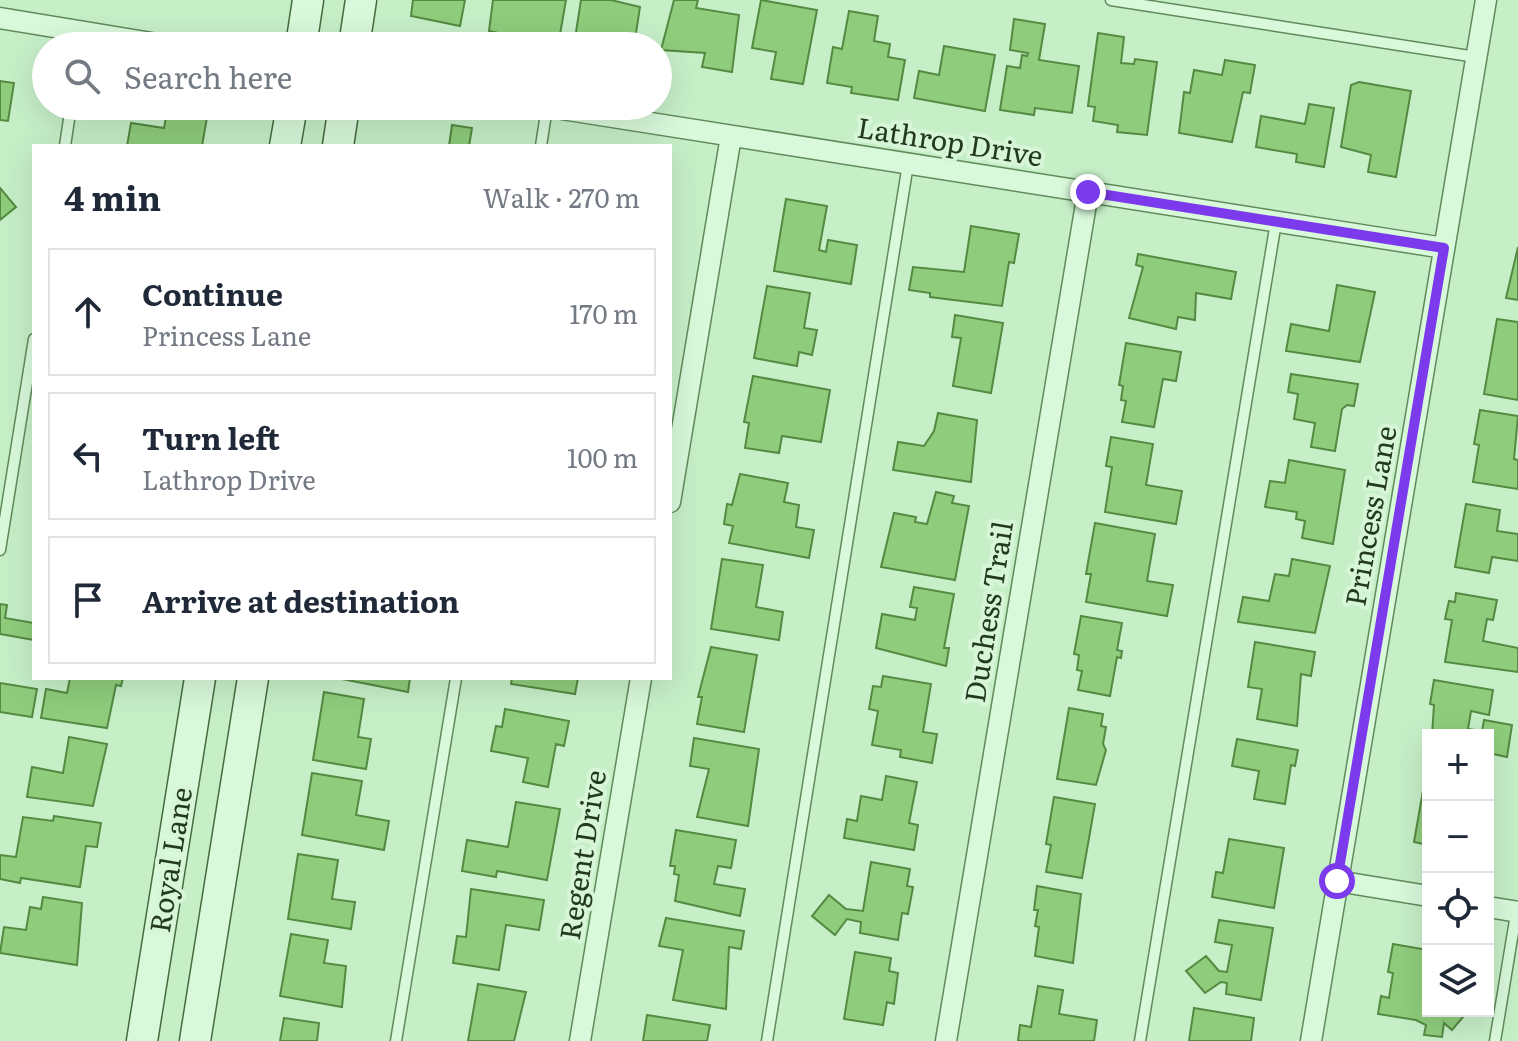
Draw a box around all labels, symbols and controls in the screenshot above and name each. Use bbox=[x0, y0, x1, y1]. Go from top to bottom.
search box bbox=[32, 32, 672, 120]
icon: search bbox=[60, 54, 104, 98]
text: Search here bbox=[124, 54, 292, 98]
street label: Lathrop Drive bbox=[855, 105, 1046, 175]
text: 4 min bbox=[64, 171, 161, 221]
route end bbox=[1070, 174, 1106, 210]
text: Walk · 270 m bbox=[483, 177, 640, 216]
text: Continue bbox=[142, 271, 283, 315]
icon: ahead bbox=[66, 290, 110, 334]
text: 170 m bbox=[570, 293, 638, 332]
text: Princess Lane bbox=[142, 315, 311, 354]
text: Turn left bbox=[142, 415, 280, 459]
street label: Princess Lane bbox=[1333, 422, 1406, 609]
icon: left bbox=[66, 434, 110, 478]
text: 100 m bbox=[567, 437, 638, 476]
text: Lathrop Drive bbox=[142, 459, 316, 498]
street label: Duchess Trail bbox=[952, 518, 1022, 706]
icon: arrive bbox=[66, 578, 110, 622]
text: Arrive at destination bbox=[142, 578, 459, 622]
map controls bbox=[1422, 729, 1494, 1017]
button: + bbox=[1422, 729, 1494, 801]
street label: Regent Drive bbox=[547, 767, 615, 943]
street label: Royal Lane bbox=[137, 784, 201, 935]
button: − bbox=[1422, 801, 1494, 873]
route start bbox=[1319, 863, 1355, 899]
button: locate bbox=[1422, 873, 1494, 945]
button: layers bbox=[1422, 945, 1494, 1017]

